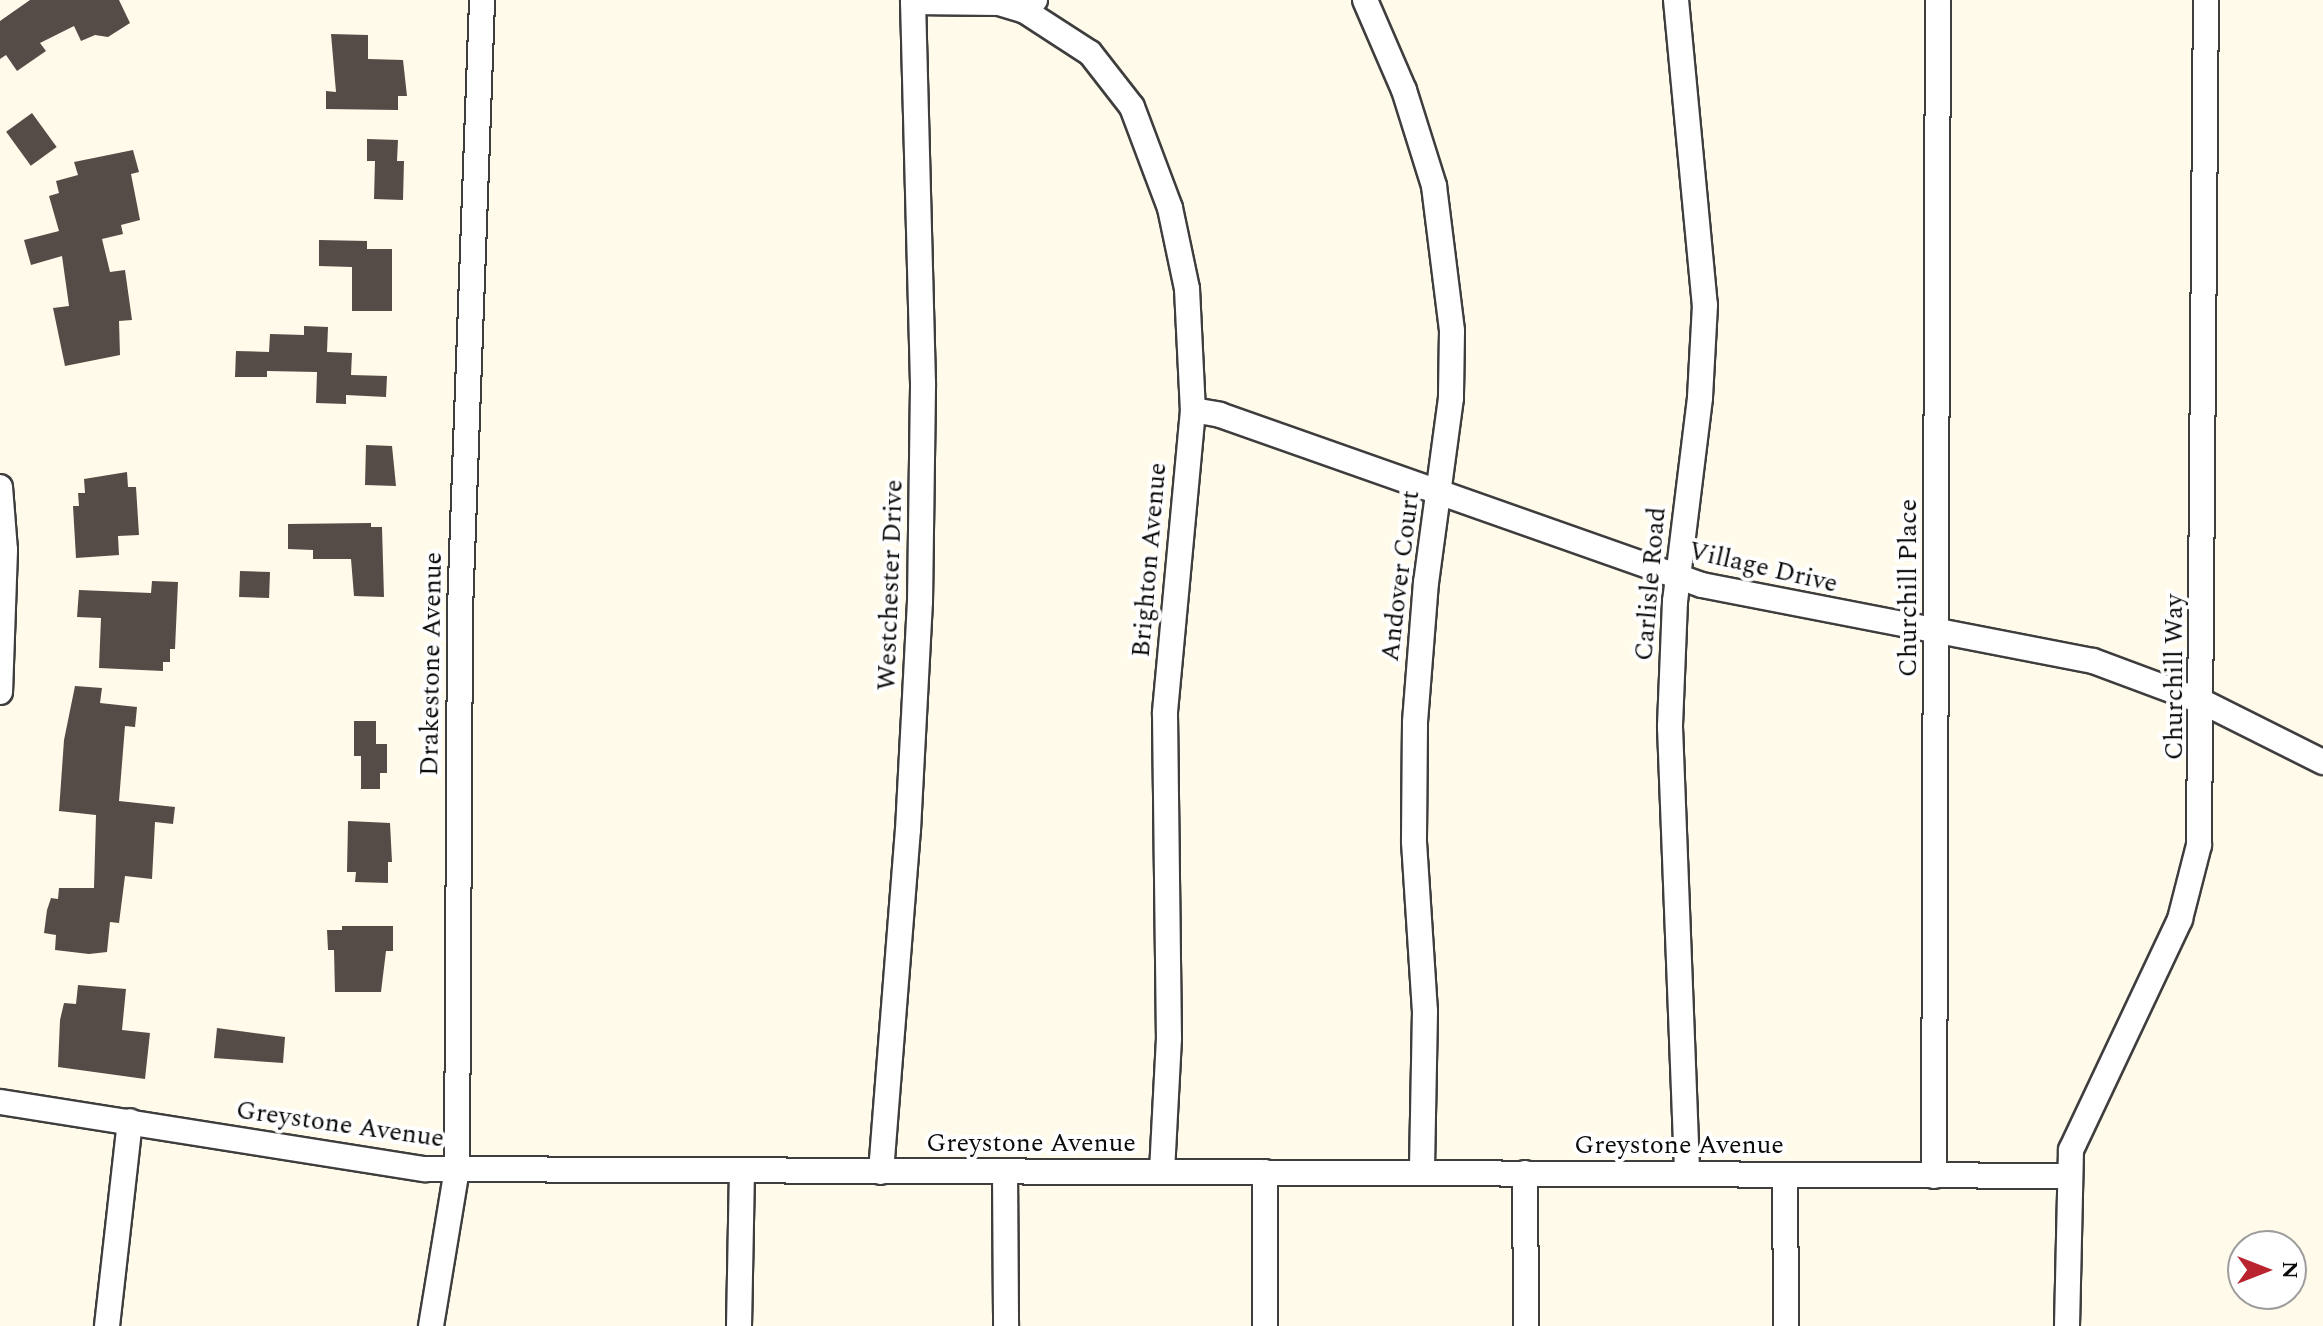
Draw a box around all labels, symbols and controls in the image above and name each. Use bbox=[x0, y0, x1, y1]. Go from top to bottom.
street label: Brighton Avenue bbox=[1126, 461, 1174, 659]
street label: Westchester Drive bbox=[872, 479, 910, 691]
street label: Andover Court bbox=[1375, 489, 1427, 663]
street label: Churchill Place bbox=[1893, 499, 1925, 677]
street label: Carlisle Road bbox=[1629, 506, 1673, 662]
street label: Village Drive bbox=[1685, 536, 1841, 600]
street label: Drakestone Avenue bbox=[414, 552, 450, 776]
street label: Churchill Way bbox=[2159, 594, 2191, 760]
street label: Greystone Avenue bbox=[234, 1095, 446, 1155]
street label: Greystone Avenue bbox=[926, 1128, 1136, 1160]
street label: Greystone Avenue bbox=[1574, 1130, 1784, 1162]
north arrow bbox=[2227, 1230, 2307, 1310]
text: N bbox=[2273, 1261, 2306, 1279]

